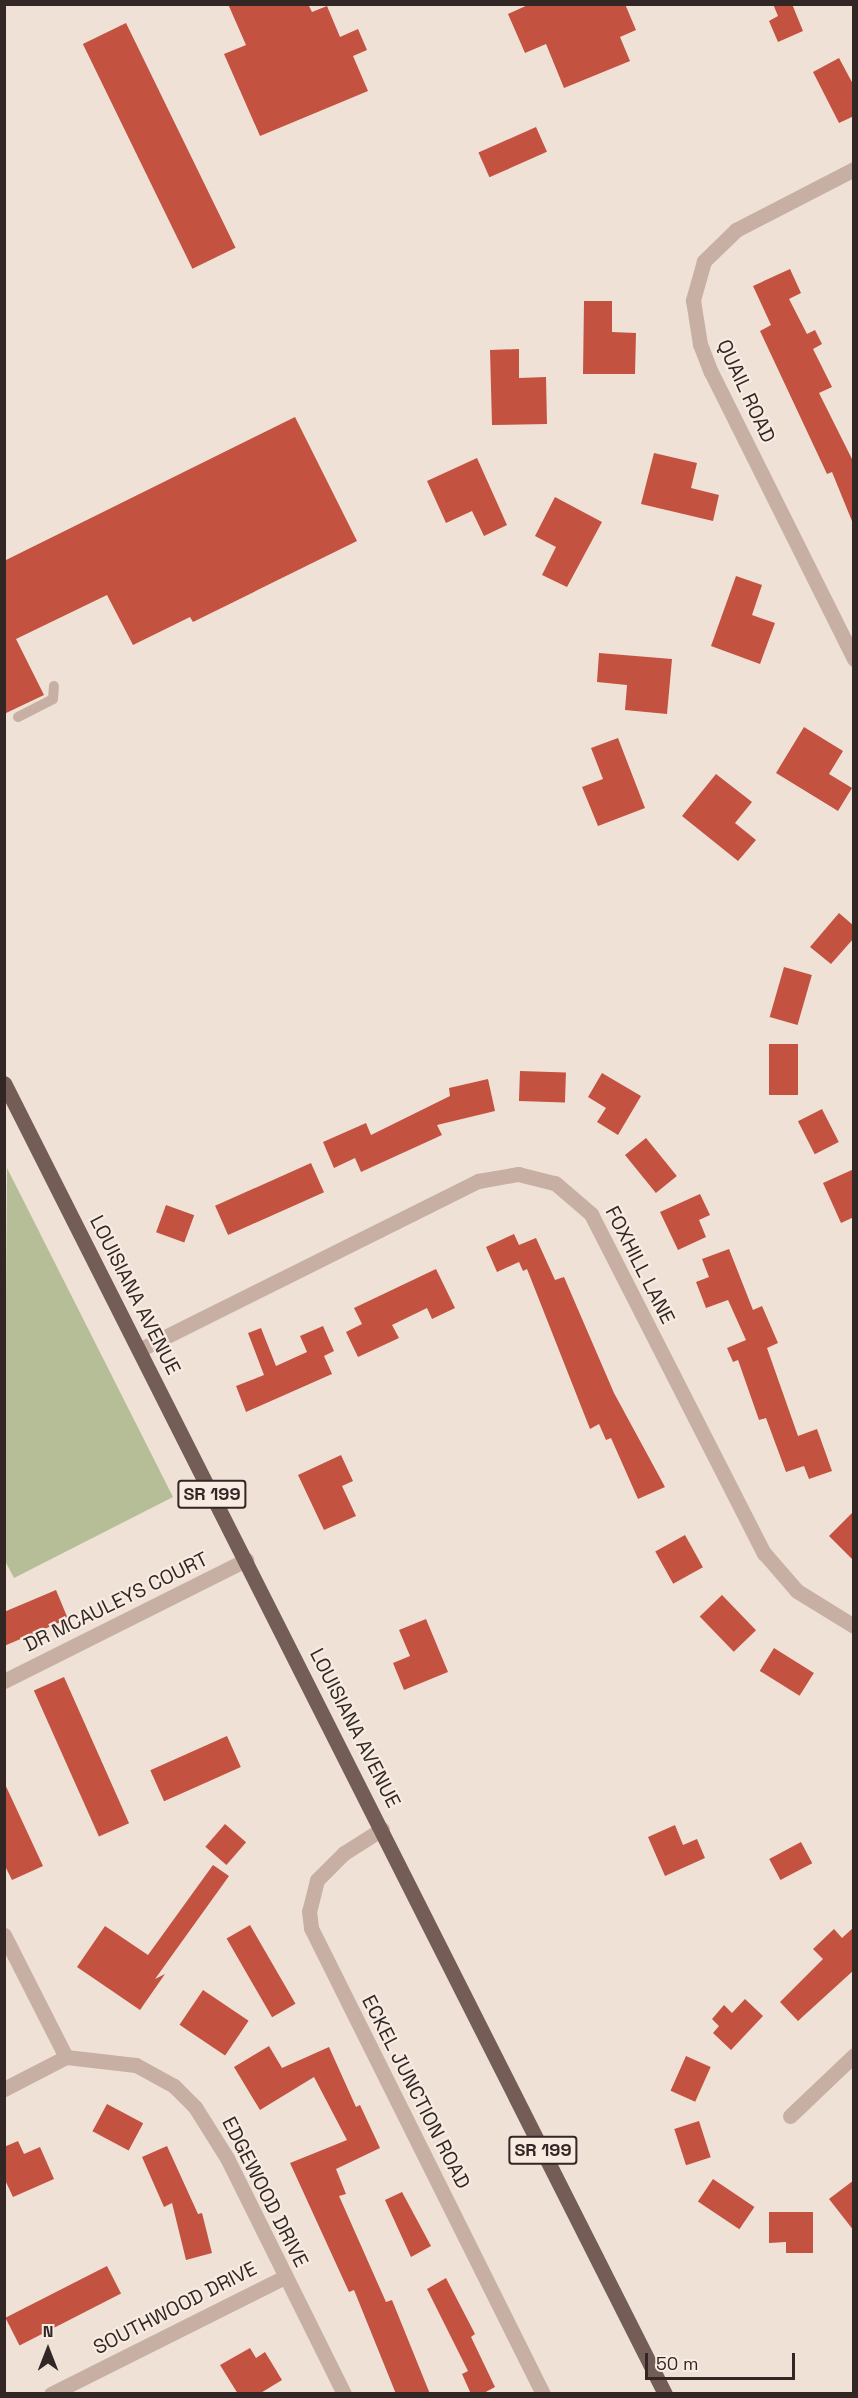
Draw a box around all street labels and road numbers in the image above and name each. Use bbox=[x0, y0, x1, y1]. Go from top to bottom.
street label: QUAIL ROAD bbox=[712, 335, 780, 447]
street label: FOXHILL LANE bbox=[600, 1202, 680, 1328]
street label: LOUISIANA AVENUE bbox=[84, 1211, 186, 1379]
road number: SR 199 bbox=[176, 1479, 248, 1509]
street label: DR MCAULEYS COURT bbox=[20, 1547, 212, 1657]
street label: LOUISIANA AVENUE bbox=[304, 1644, 406, 1812]
street label: ECKEL JUNCTION ROAD bbox=[357, 1991, 475, 2193]
street label: EDGEWOOD DRIVE bbox=[217, 2113, 313, 2271]
road number: SR 199 bbox=[507, 2135, 579, 2165]
street label: SOUTHWOOD DRIVE bbox=[89, 2256, 261, 2360]

